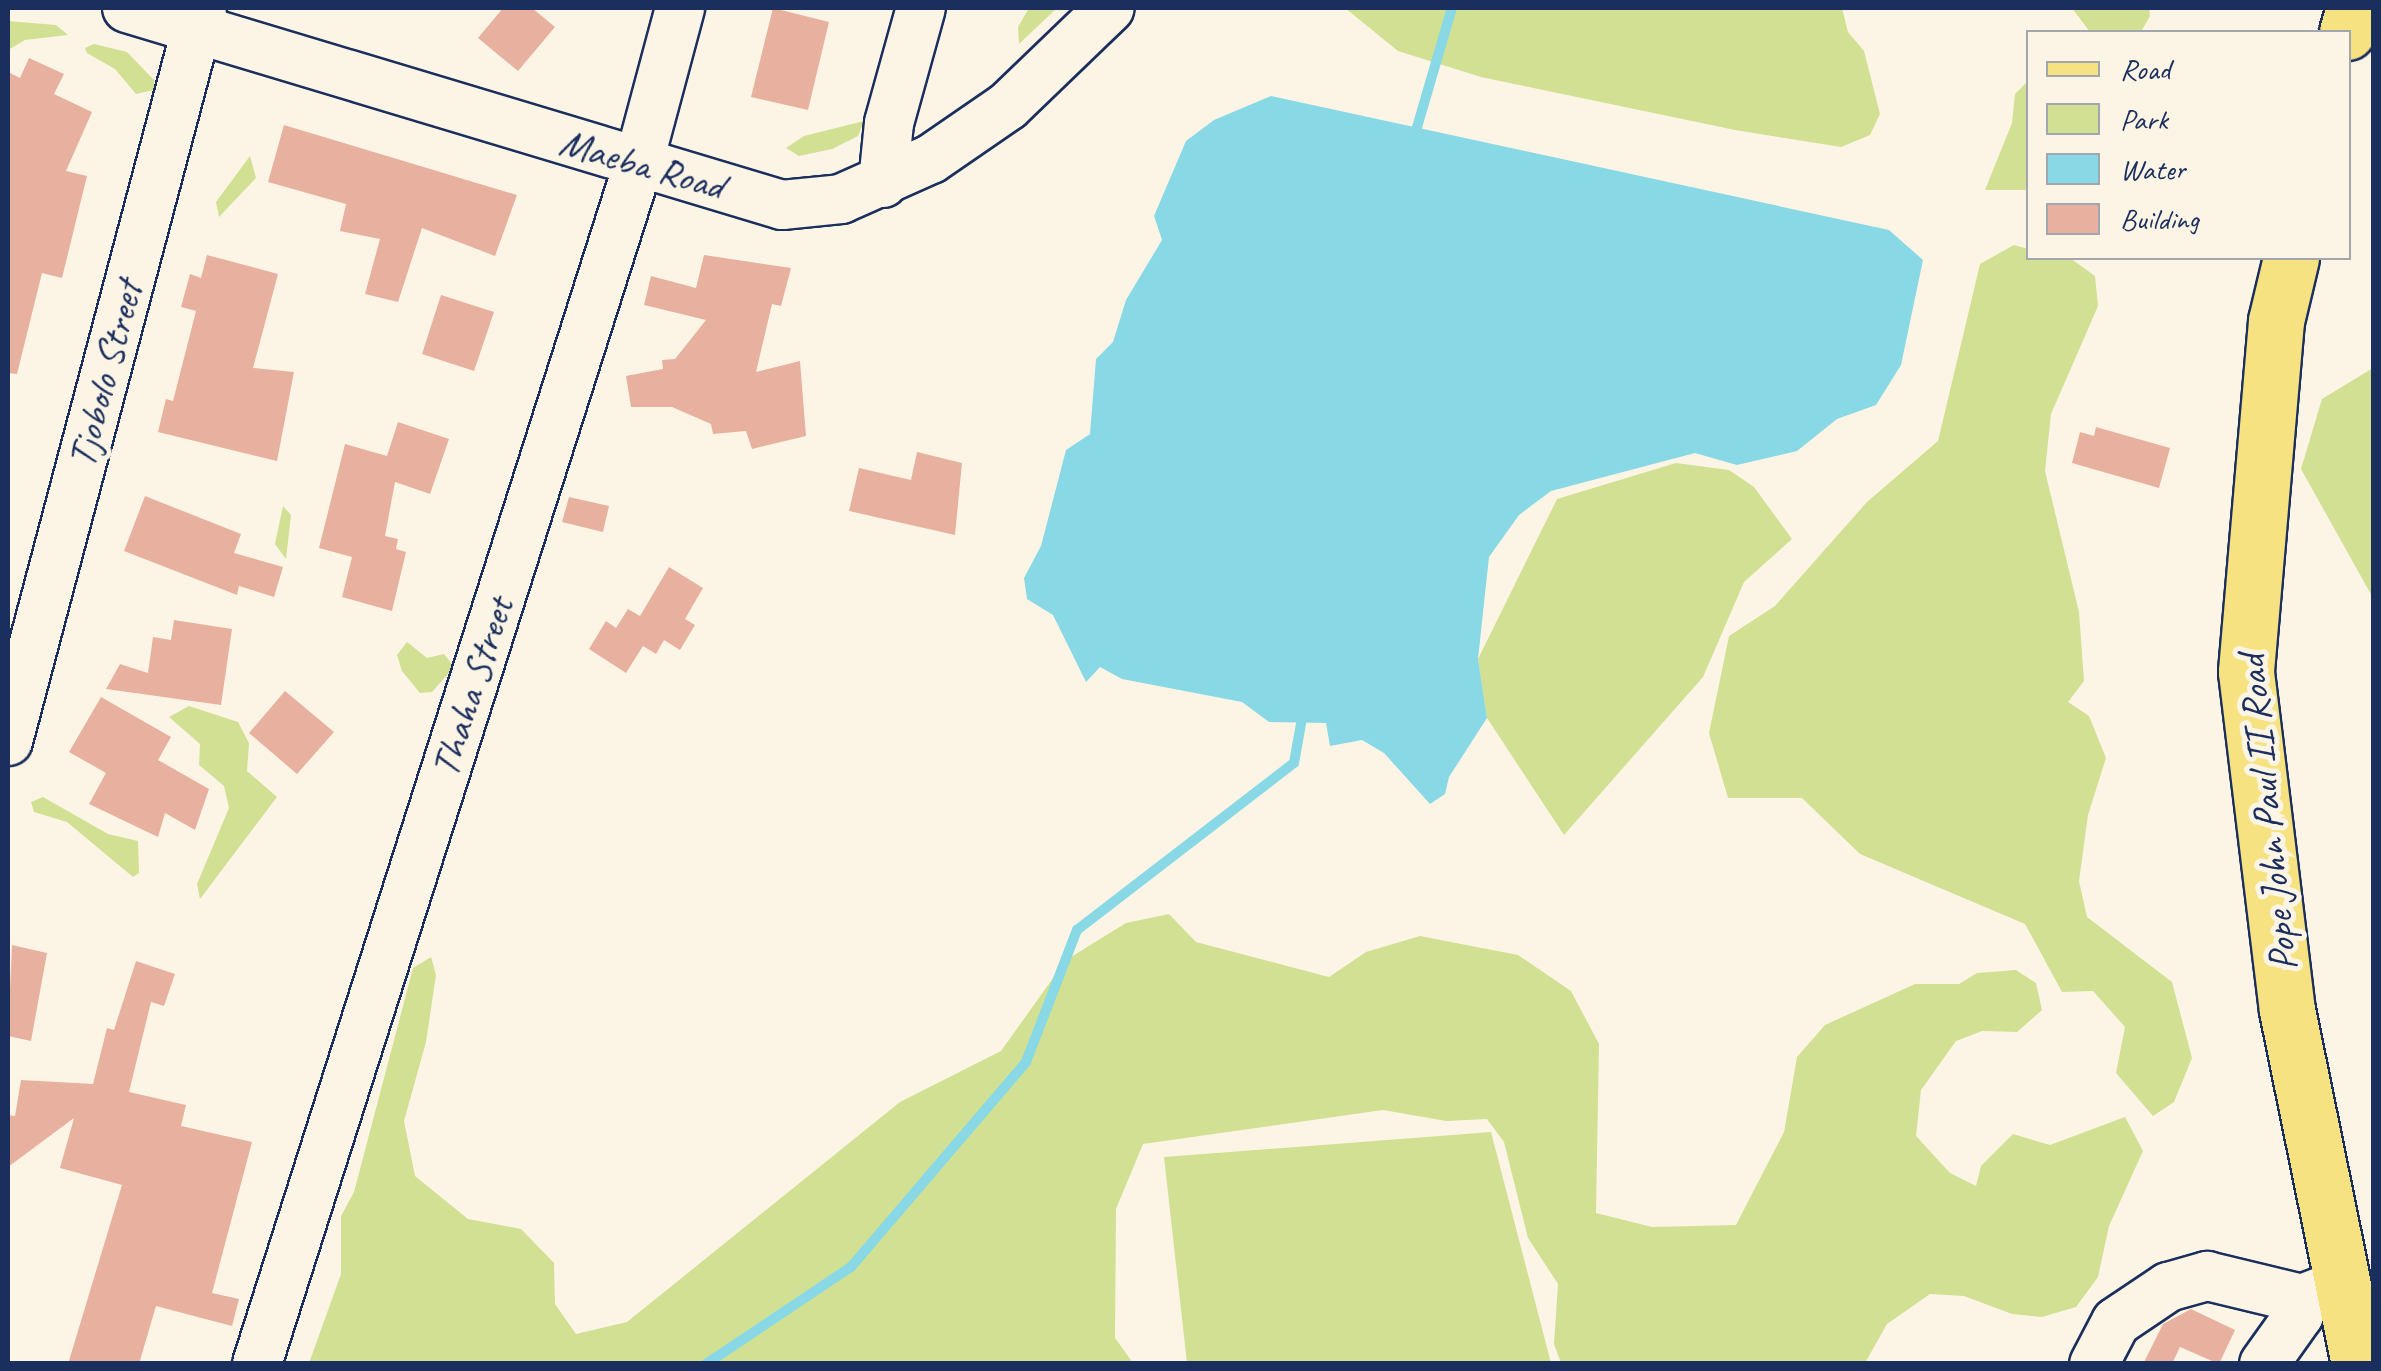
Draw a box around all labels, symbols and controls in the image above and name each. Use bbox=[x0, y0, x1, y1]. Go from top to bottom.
legend bbox=[2026, 30, 2351, 260]
text: Road bbox=[2120, 50, 2170, 88]
text: Park bbox=[2120, 100, 2168, 138]
street label: Maeba Road bbox=[554, 118, 730, 210]
text: Water bbox=[2120, 150, 2185, 188]
text: Building bbox=[2120, 200, 2199, 238]
street label: Tjobolo Street bbox=[57, 276, 153, 472]
street label: Thaha Street bbox=[420, 591, 524, 783]
street label: Pope John Paul II Road bbox=[2227, 653, 2307, 973]

